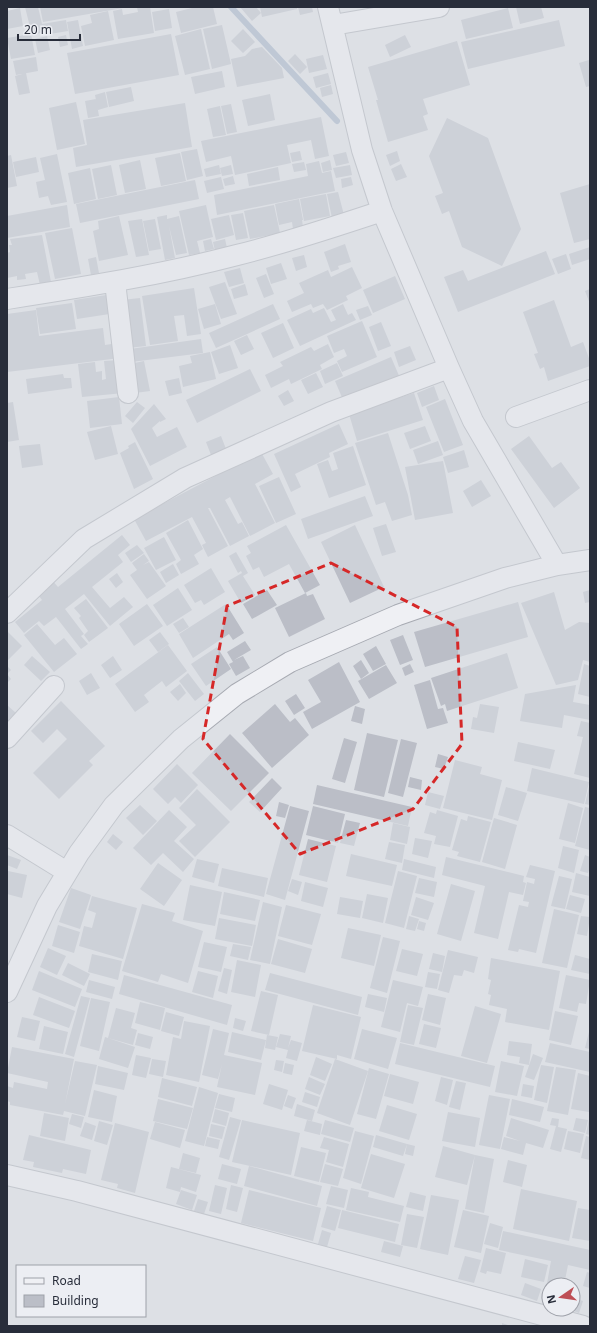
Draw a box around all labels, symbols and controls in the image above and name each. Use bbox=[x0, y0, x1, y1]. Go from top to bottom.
scale bar bbox=[18, 16, 80, 42]
text: 20 m bbox=[24, 21, 52, 38]
legend bbox=[16, 1265, 146, 1317]
text: Road bbox=[52, 1272, 81, 1289]
north arrow bbox=[541, 1277, 581, 1317]
text: Building bbox=[52, 1292, 99, 1309]
text: N bbox=[542, 1293, 559, 1305]

